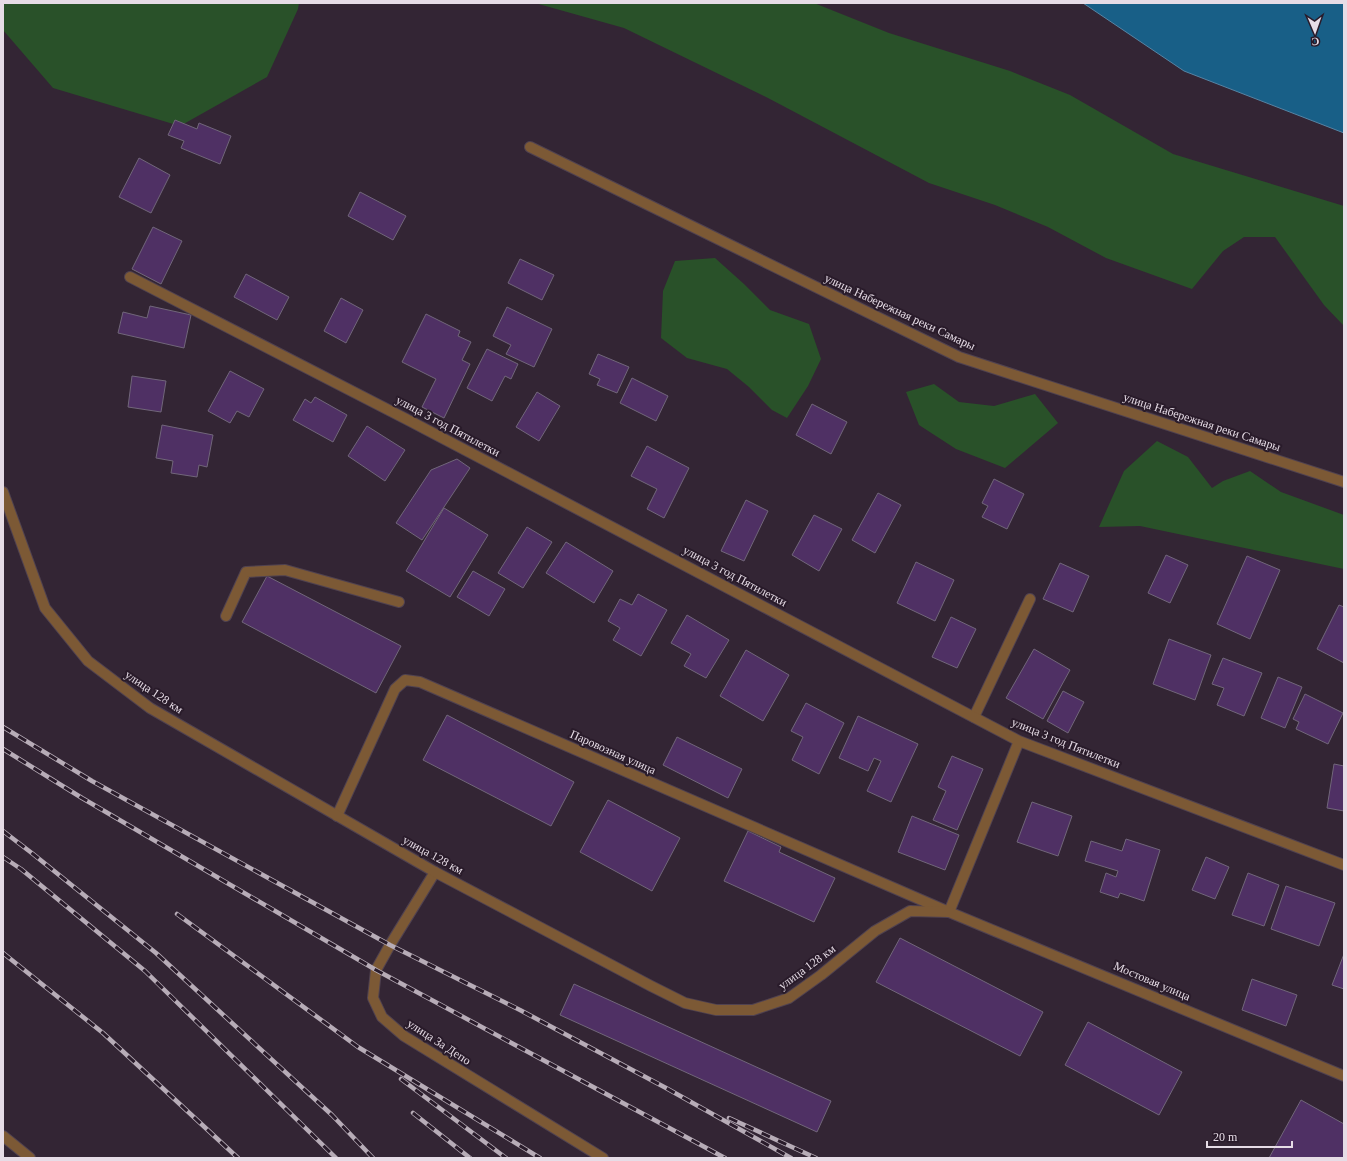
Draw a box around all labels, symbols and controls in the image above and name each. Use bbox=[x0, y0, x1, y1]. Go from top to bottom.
north arrow bbox=[1295, 12, 1335, 52]
text: С bbox=[1311, 36, 1320, 48]
street label: улица Набережная реки Самары bbox=[822, 271, 978, 353]
street label: улица Набережная реки Самары bbox=[1122, 390, 1282, 454]
street label: улица 3 год Пятилетки bbox=[394, 393, 503, 460]
street label: улица 3 год Пятилетки bbox=[681, 543, 790, 610]
street label: улица 128 км bbox=[122, 667, 186, 717]
street label: улица 3 год Пятилетки bbox=[1010, 715, 1123, 771]
street label: Паровозная улица bbox=[568, 727, 659, 777]
street label: улица 128 км bbox=[400, 833, 466, 878]
street label: улица 128 км bbox=[776, 941, 839, 992]
street label: Мостовая улица bbox=[1111, 959, 1193, 1004]
street label: улица За Депо bbox=[405, 1016, 473, 1068]
scale bar bbox=[1207, 1123, 1292, 1149]
text: 20 m bbox=[1213, 1130, 1238, 1144]

